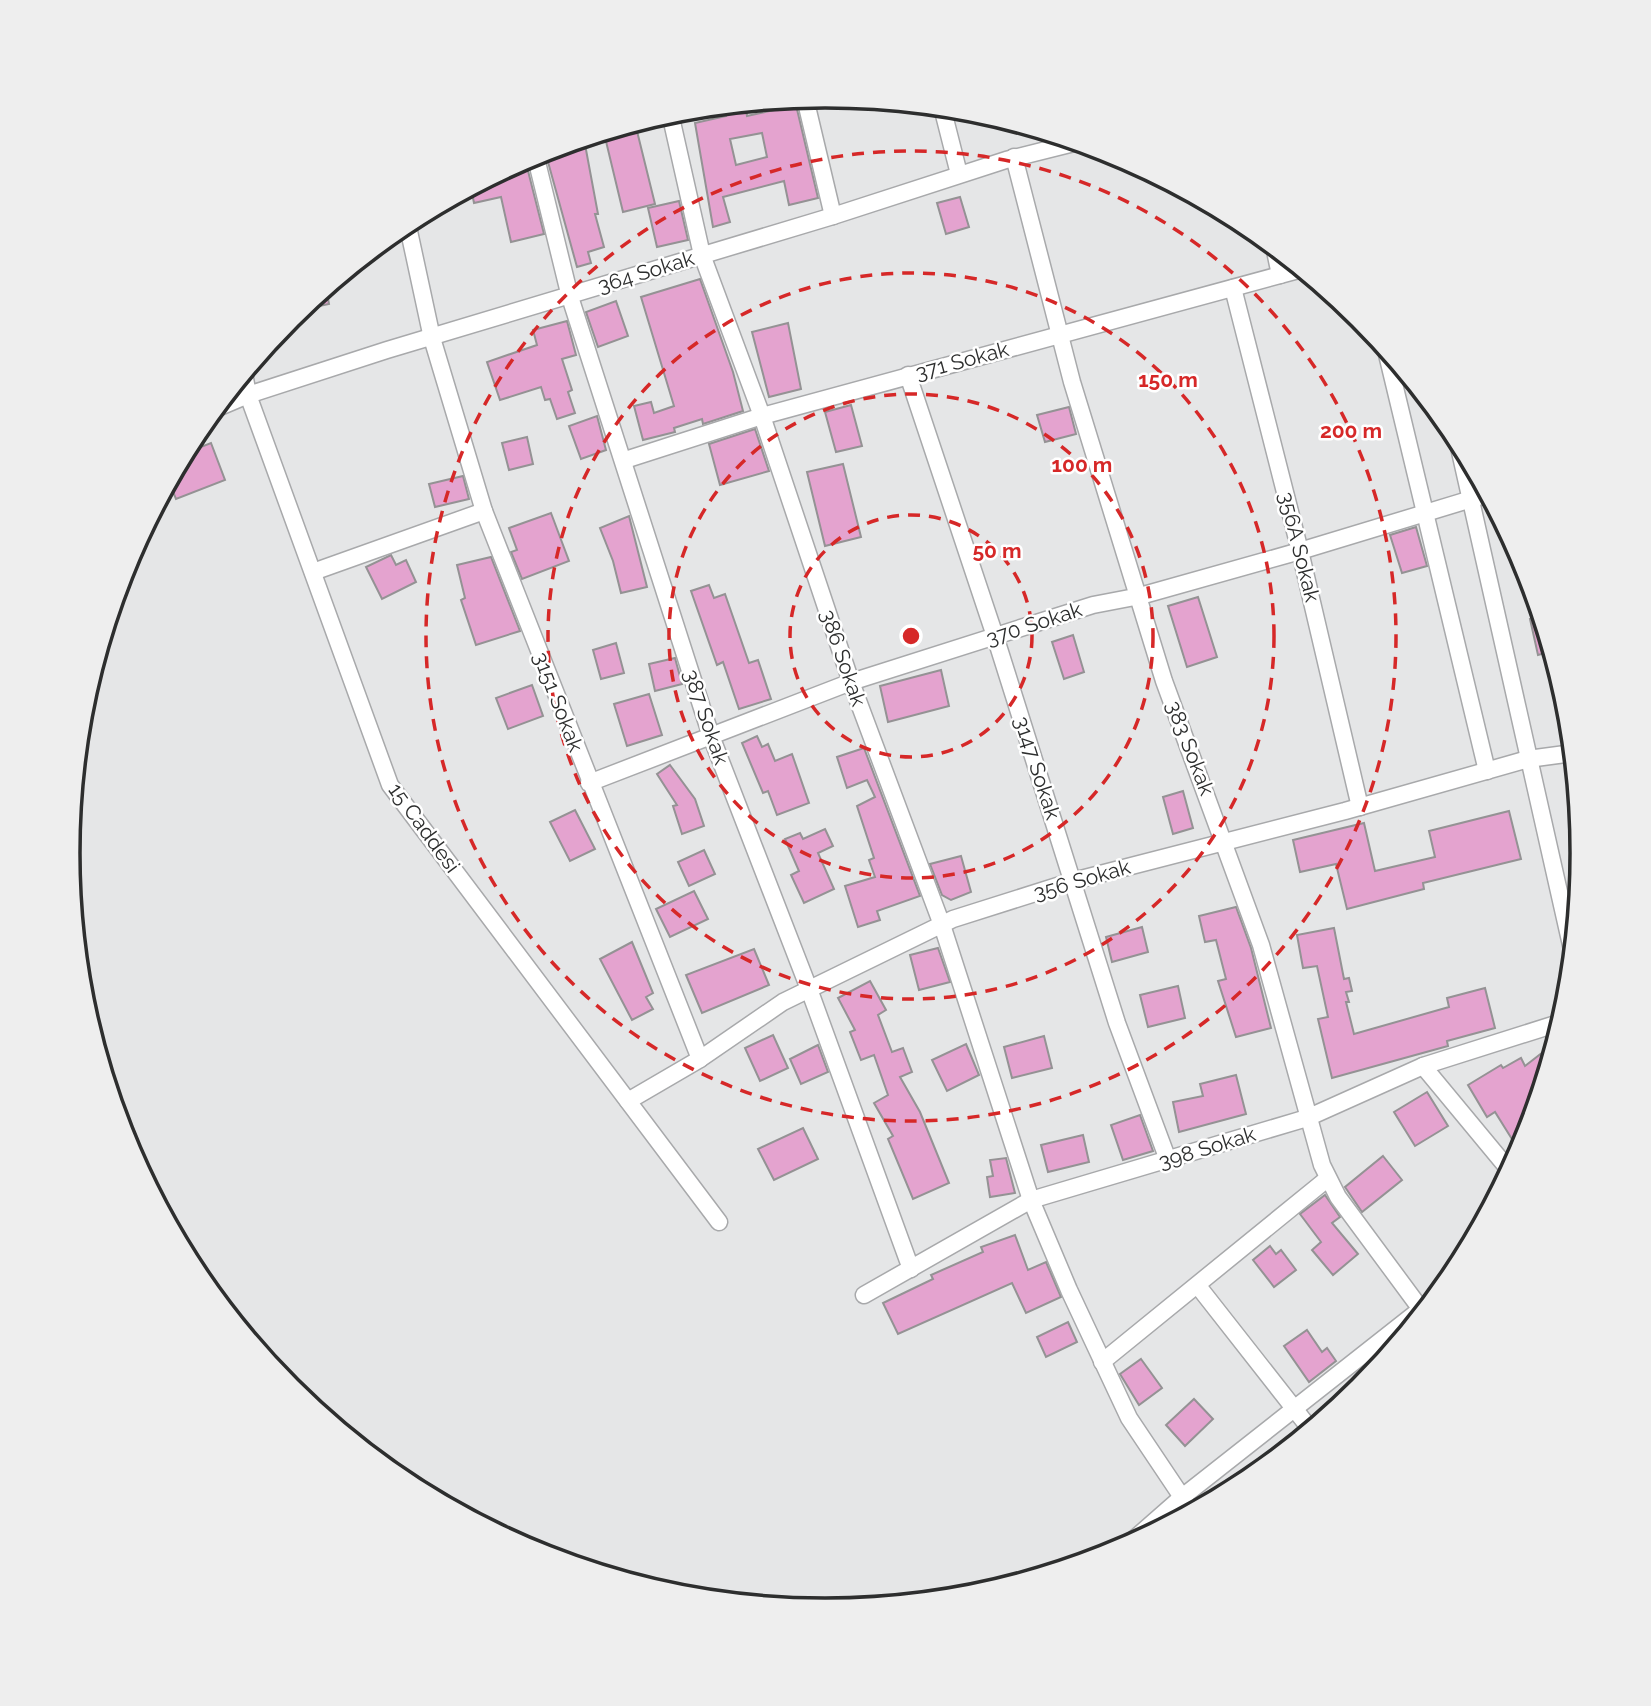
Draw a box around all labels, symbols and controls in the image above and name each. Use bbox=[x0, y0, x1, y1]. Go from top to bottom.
street label: 364 Sokak bbox=[595, 245, 697, 298]
street label: 371 Sokak bbox=[912, 336, 1011, 385]
text: 150 m bbox=[1138, 367, 1198, 392]
text: 200 m bbox=[1320, 418, 1382, 443]
text: 100 m bbox=[1052, 452, 1112, 477]
street label: 356A Sokak bbox=[1274, 489, 1325, 605]
text: 50 m bbox=[972, 538, 1022, 563]
street label: 370 Sokak bbox=[983, 596, 1085, 651]
street label: 386 Sokak bbox=[815, 606, 872, 709]
centre of rings bbox=[899, 624, 923, 648]
street label: 3151 Sokak bbox=[528, 648, 589, 755]
street label: 387 Sokak bbox=[679, 666, 734, 768]
street label: 383 Sokak bbox=[1161, 697, 1220, 799]
street label: 3147 Sokak bbox=[1009, 713, 1066, 823]
street label: 15 Caddesi bbox=[383, 778, 465, 877]
street label: 356 Sokak bbox=[1031, 854, 1133, 905]
street label: 398 Sokak bbox=[1155, 1121, 1258, 1174]

